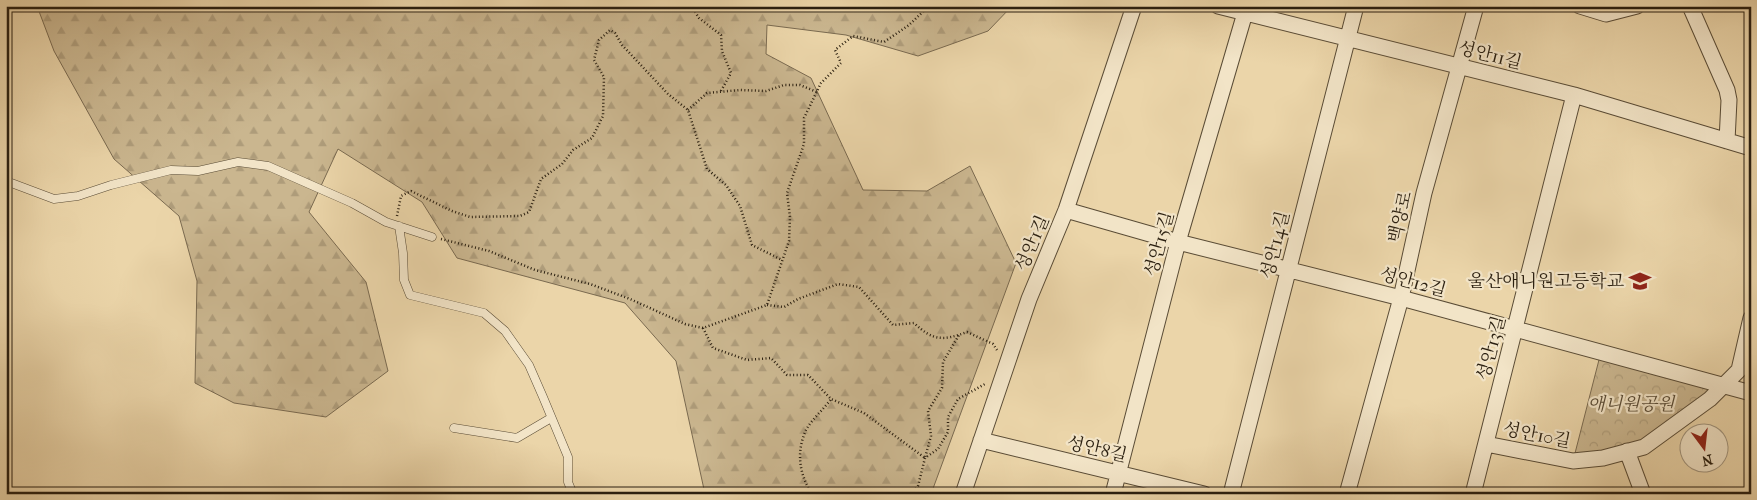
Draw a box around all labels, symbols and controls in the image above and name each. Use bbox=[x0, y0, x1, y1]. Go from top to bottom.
street label: 성안11길 bbox=[1456, 37, 1524, 74]
street label: 백양로 bbox=[1384, 189, 1417, 245]
street label: 성안15길 bbox=[1141, 209, 1178, 279]
street label: 성안14길 bbox=[1257, 209, 1294, 281]
street label: 성안1길 bbox=[1011, 212, 1054, 274]
street label: 성안12길 bbox=[1377, 264, 1448, 301]
school or university icon: 울산애니원고등학교 bbox=[1627, 268, 1653, 294]
place label: 울산애니원고등학교 bbox=[1468, 271, 1625, 292]
street label: 성안13길 bbox=[1473, 314, 1510, 383]
park label: 애니원공원 bbox=[1588, 394, 1676, 415]
street label: 성안10길 bbox=[1501, 419, 1572, 452]
north arrow bbox=[1680, 422, 1730, 472]
street label: 성안8길 bbox=[1065, 432, 1129, 467]
text: N bbox=[1700, 450, 1715, 470]

